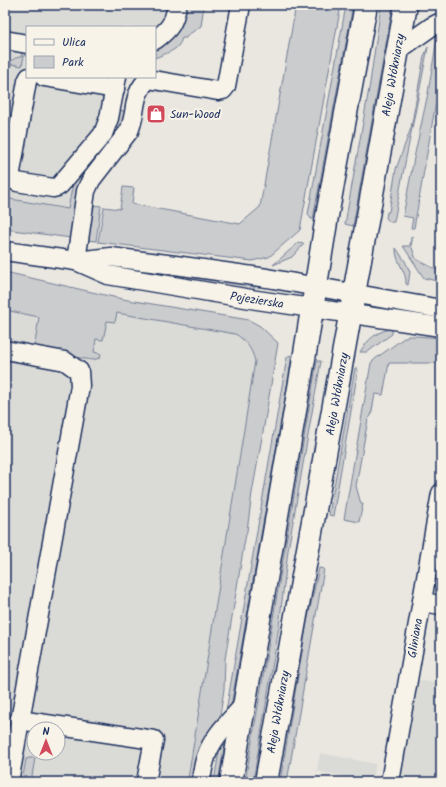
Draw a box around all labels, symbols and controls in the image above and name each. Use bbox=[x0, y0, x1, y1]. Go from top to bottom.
legend bbox=[26, 26, 156, 78]
street label: Aleja Włókniarzy bbox=[377, 32, 410, 118]
text: Ulica bbox=[62, 33, 86, 52]
text: Park bbox=[62, 53, 84, 72]
shop icon: Sun-Wood bbox=[145, 103, 167, 125]
place label: Sun-Wood bbox=[170, 105, 221, 124]
street label: Pojezierska bbox=[229, 287, 286, 314]
street label: Aleja Włókniarzy bbox=[321, 351, 354, 437]
street label: Gliniana bbox=[403, 616, 428, 659]
street label: Aleja Włókniarzy bbox=[262, 669, 295, 755]
north arrow bbox=[26, 721, 66, 761]
text: N bbox=[43, 723, 50, 741]

